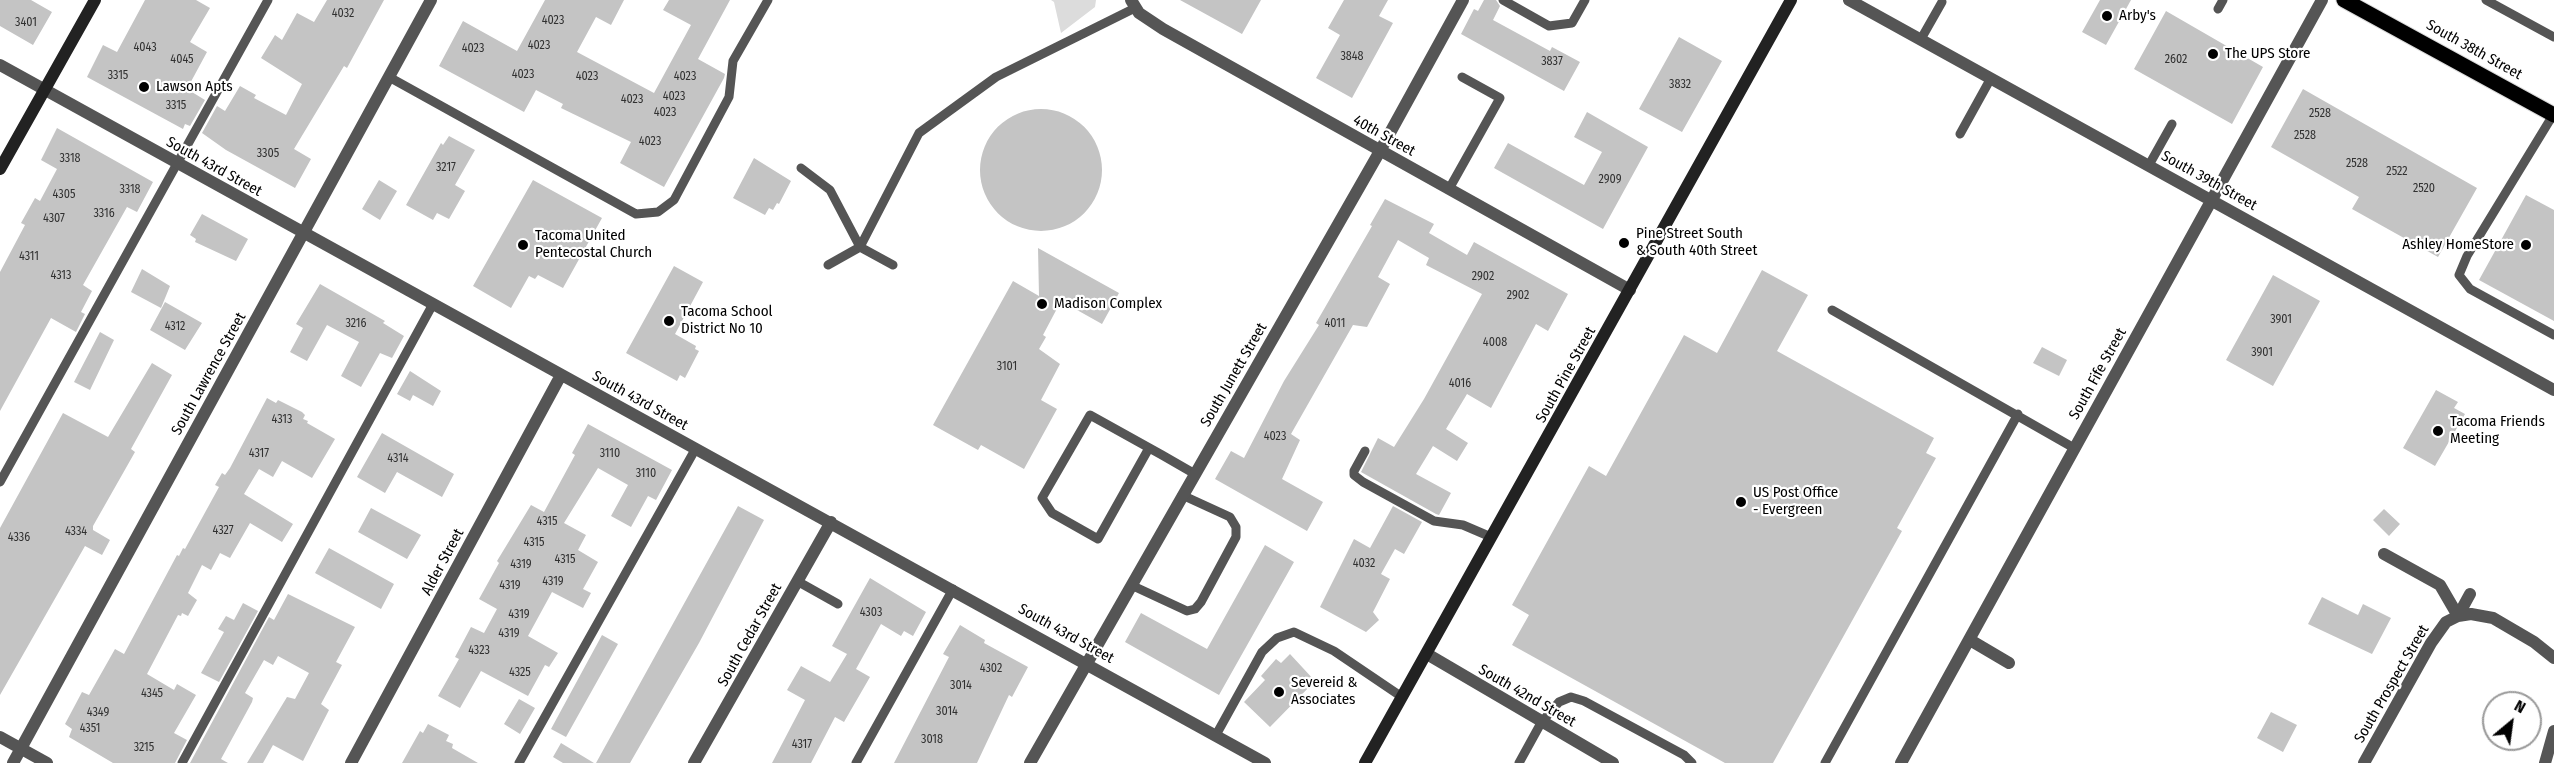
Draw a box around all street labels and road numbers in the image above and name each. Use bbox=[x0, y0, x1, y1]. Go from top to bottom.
street label: South 38th Street bbox=[2423, 16, 2525, 84]
street label: 40th Street bbox=[1350, 112, 1418, 160]
street label: South 43rd Street bbox=[163, 133, 265, 201]
street label: South 39th Street bbox=[2158, 147, 2260, 215]
street label: South Lawrence Street bbox=[168, 310, 250, 438]
street label: South Junett Street bbox=[1197, 320, 1271, 430]
street label: South Pine Street bbox=[1532, 324, 1600, 426]
street label: South Fife Street bbox=[2065, 325, 2131, 423]
street label: South 43rd Street bbox=[589, 367, 691, 435]
street label: Alder Street bbox=[418, 526, 468, 598]
street label: South Cedar Street bbox=[714, 580, 786, 690]
street label: South 43rd Street bbox=[1015, 600, 1117, 668]
street label: South Prospect Street bbox=[2351, 622, 2433, 746]
street label: South 42nd Street bbox=[1475, 661, 1579, 731]

